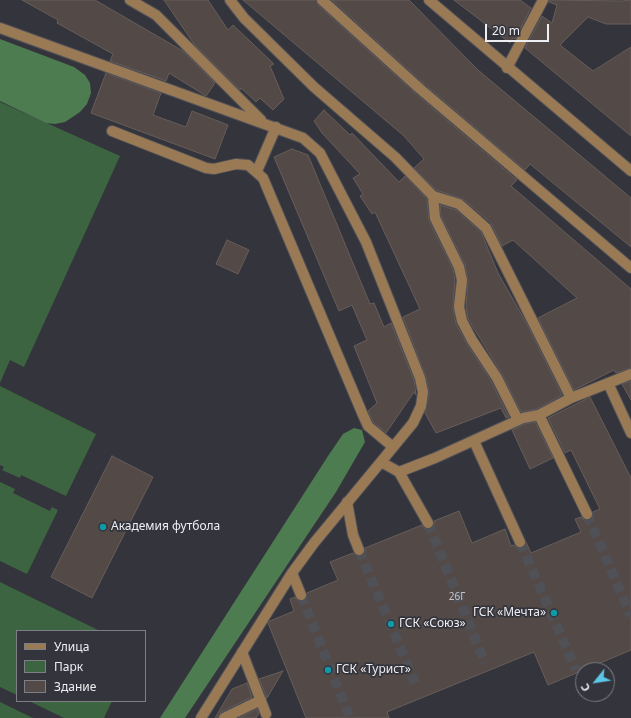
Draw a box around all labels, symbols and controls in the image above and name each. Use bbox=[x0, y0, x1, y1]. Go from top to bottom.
scale bar bbox=[487, 16, 551, 42]
text: 20 m bbox=[492, 22, 520, 39]
place label: Академия футбола bbox=[111, 520, 220, 534]
marker: Академия футбола bbox=[98, 522, 108, 532]
house number: 26Г bbox=[449, 591, 465, 603]
place label: ГСК «Мечта» bbox=[473, 606, 546, 620]
marker: ГСК «Мечта» bbox=[549, 608, 559, 618]
place label: ГСК «Союз» bbox=[399, 617, 466, 631]
marker: ГСК «Союз» bbox=[386, 619, 396, 629]
legend bbox=[16, 630, 146, 702]
text: Улица bbox=[54, 638, 89, 655]
text: Парк bbox=[54, 658, 83, 675]
north arrow bbox=[575, 662, 615, 702]
place label: ГСК «Турист» bbox=[336, 663, 411, 677]
marker: ГСК «Турист» bbox=[323, 665, 333, 675]
text: Здание bbox=[54, 678, 96, 695]
text: С bbox=[577, 681, 593, 695]

